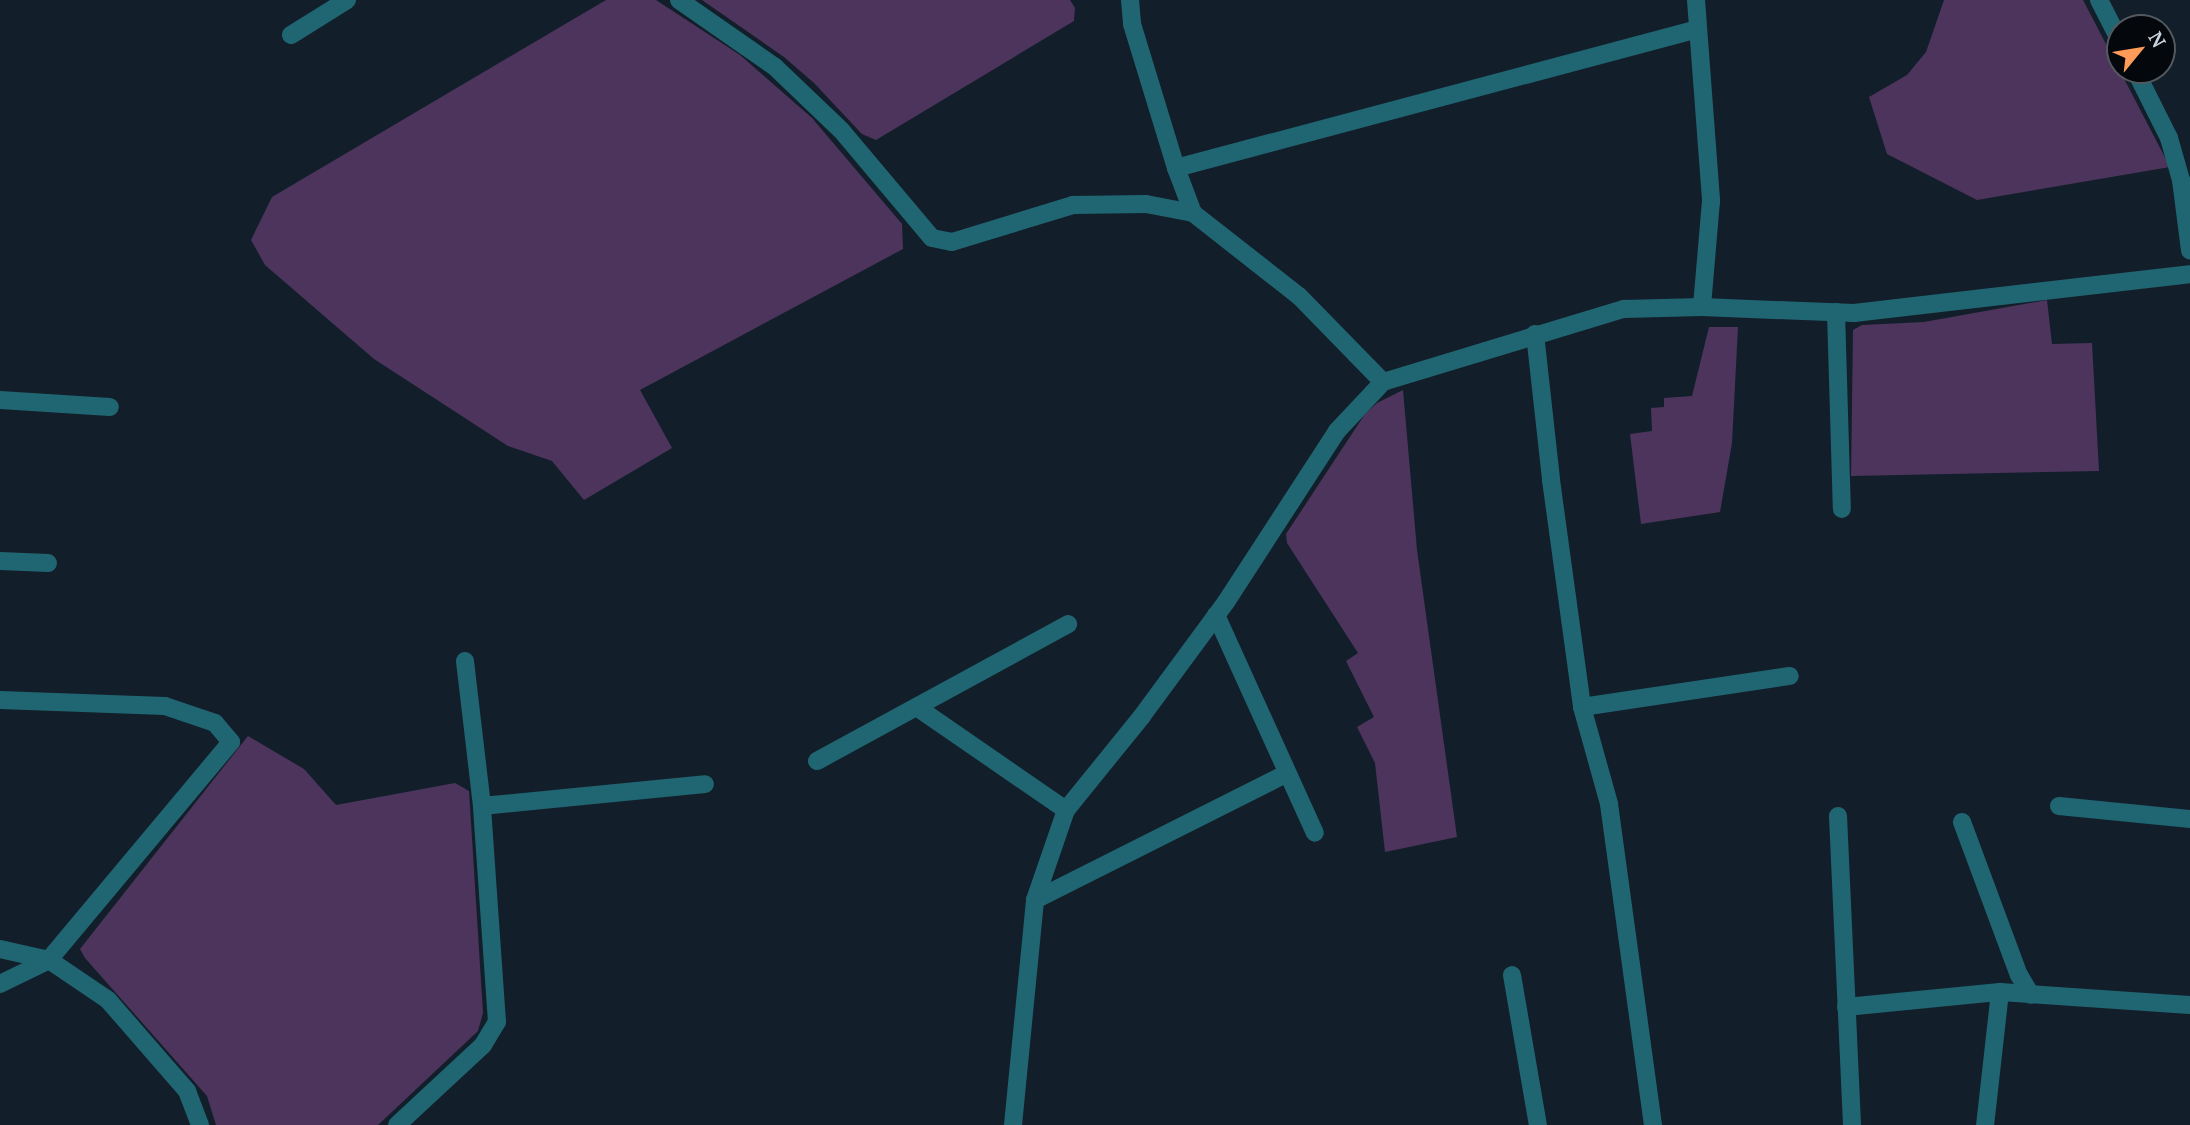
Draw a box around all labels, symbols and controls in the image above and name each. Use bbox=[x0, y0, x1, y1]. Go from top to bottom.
north arrow bbox=[2106, 14, 2176, 84]
text: N bbox=[2143, 27, 2172, 52]

